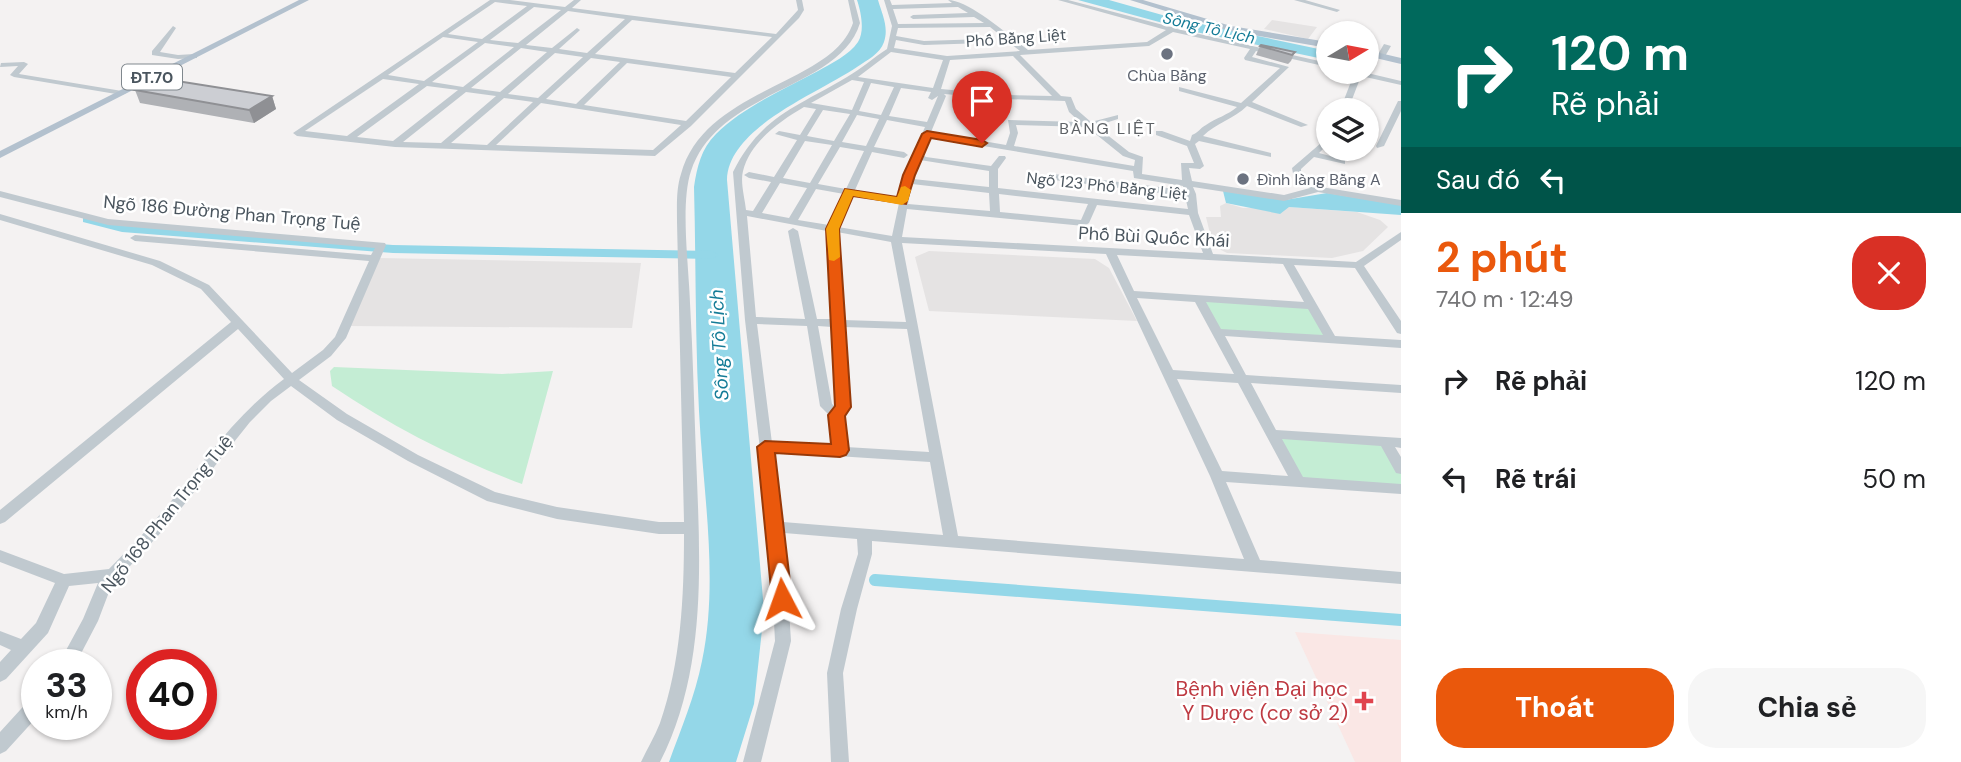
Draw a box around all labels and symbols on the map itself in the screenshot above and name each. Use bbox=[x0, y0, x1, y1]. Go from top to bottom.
water label: Sông Tô Lịch bbox=[1161, 7, 1257, 49]
north arrow bbox=[1316, 21, 1379, 84]
street label: Phố Bằng Liệt bbox=[965, 24, 1067, 52]
marker: Chùa Bằng bbox=[1159, 46, 1175, 62]
road number: ĐT.70 bbox=[122, 64, 182, 90]
place label: Chùa Bằng bbox=[1127, 65, 1207, 86]
pin bbox=[952, 71, 1012, 143]
district label: BÀNG LIỆT bbox=[1059, 118, 1157, 139]
street label: Ngõ 123 Phố Bằng Liệt bbox=[1025, 167, 1189, 205]
place label: Đình làng Bằng A bbox=[1257, 169, 1381, 190]
marker: Đình làng Bằng A bbox=[1235, 171, 1251, 187]
street label: Ngõ 186 Đường Phan Trọng Tuệ bbox=[102, 190, 362, 236]
street label: Phố Bùi Quốc Khái bbox=[1078, 221, 1230, 253]
water label: Sông Tô Lịch bbox=[704, 289, 734, 401]
street label: Ngõ 168 Phan Trọng Tuệ bbox=[96, 430, 238, 598]
position arrow bbox=[745, 562, 819, 636]
speed limit sign: 40 bbox=[126, 649, 217, 740]
place label: Bệnh viện Đại học Y Dược (cơ sở 2) bbox=[1176, 675, 1348, 727]
marker: Bệnh viện Đại học Y Dược (cơ sở 2) bbox=[1354, 691, 1374, 711]

